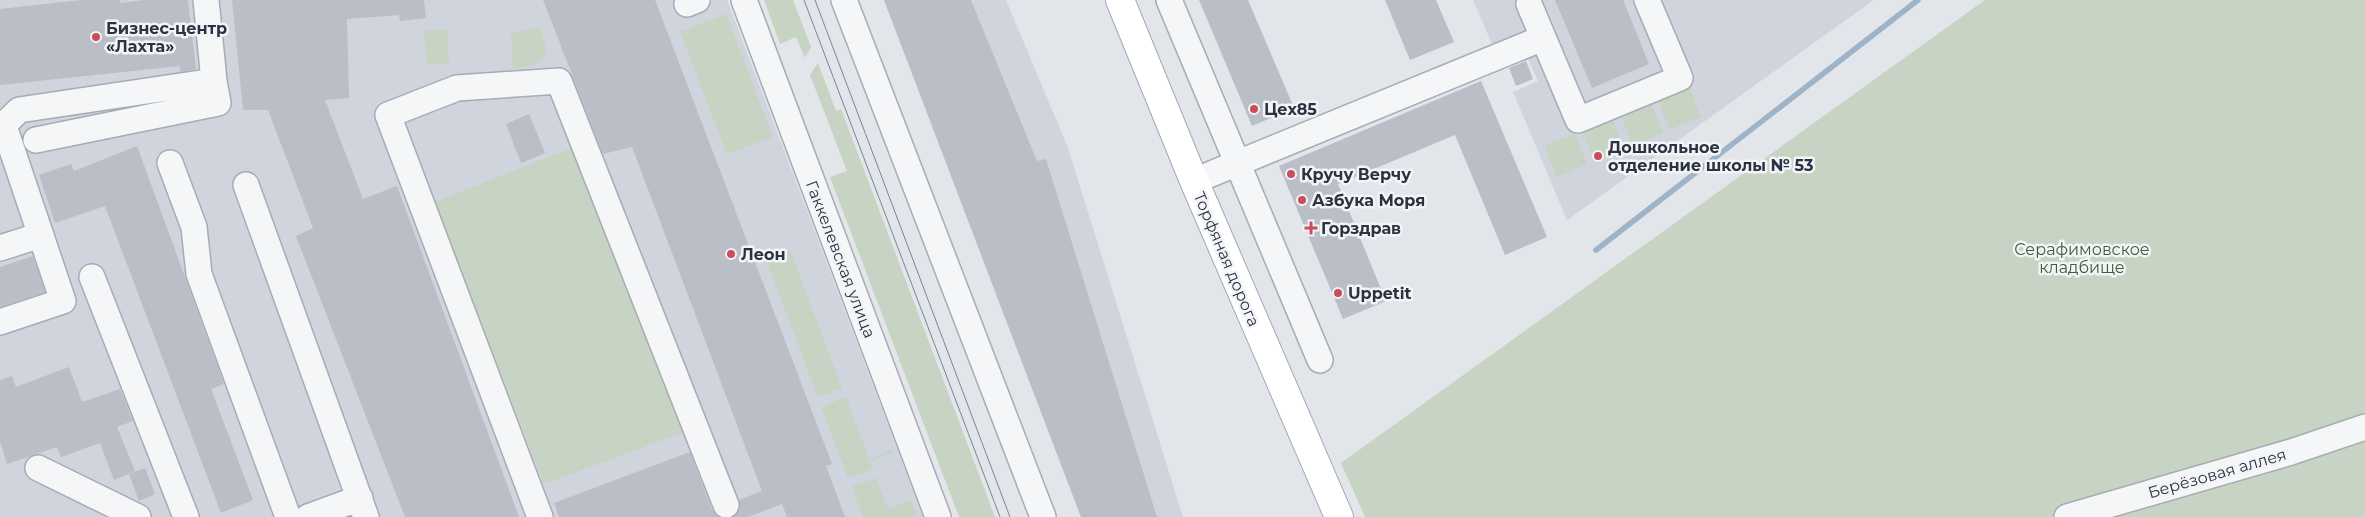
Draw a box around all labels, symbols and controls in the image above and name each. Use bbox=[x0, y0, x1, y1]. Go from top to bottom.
place label: Бизнес-центр «Лахта» bbox=[106, 19, 227, 56]
marker: Бизнес-центр «Лахта» bbox=[90, 31, 102, 43]
place label: Цех85 bbox=[1264, 100, 1317, 119]
marker: Цех85 bbox=[1248, 103, 1260, 115]
place label: Дошкольное отделение школы № 53 bbox=[1608, 138, 1813, 175]
marker: Дошкольное отделение школы № 53 bbox=[1592, 150, 1604, 162]
place label: Кручу Верчу bbox=[1301, 165, 1411, 184]
marker: Кручу Верчу bbox=[1285, 168, 1297, 180]
street label: Гаккелевская улица bbox=[802, 178, 879, 341]
street label: Торфяная дорога bbox=[1190, 189, 1263, 329]
place label: Азбука Моря bbox=[1312, 191, 1425, 210]
marker: Азбука Моря bbox=[1296, 194, 1308, 206]
place label: Горздрав bbox=[1321, 219, 1401, 238]
marker: Горздрав bbox=[1305, 222, 1317, 234]
park label: Серафимовское кладбище bbox=[2014, 240, 2150, 277]
place label: Леон bbox=[741, 245, 786, 264]
marker: Леон bbox=[725, 248, 737, 260]
place label: Uppetit bbox=[1348, 284, 1412, 303]
marker: Uppetit bbox=[1332, 287, 1344, 299]
street label: Берёзовая аллея bbox=[2146, 445, 2288, 502]

